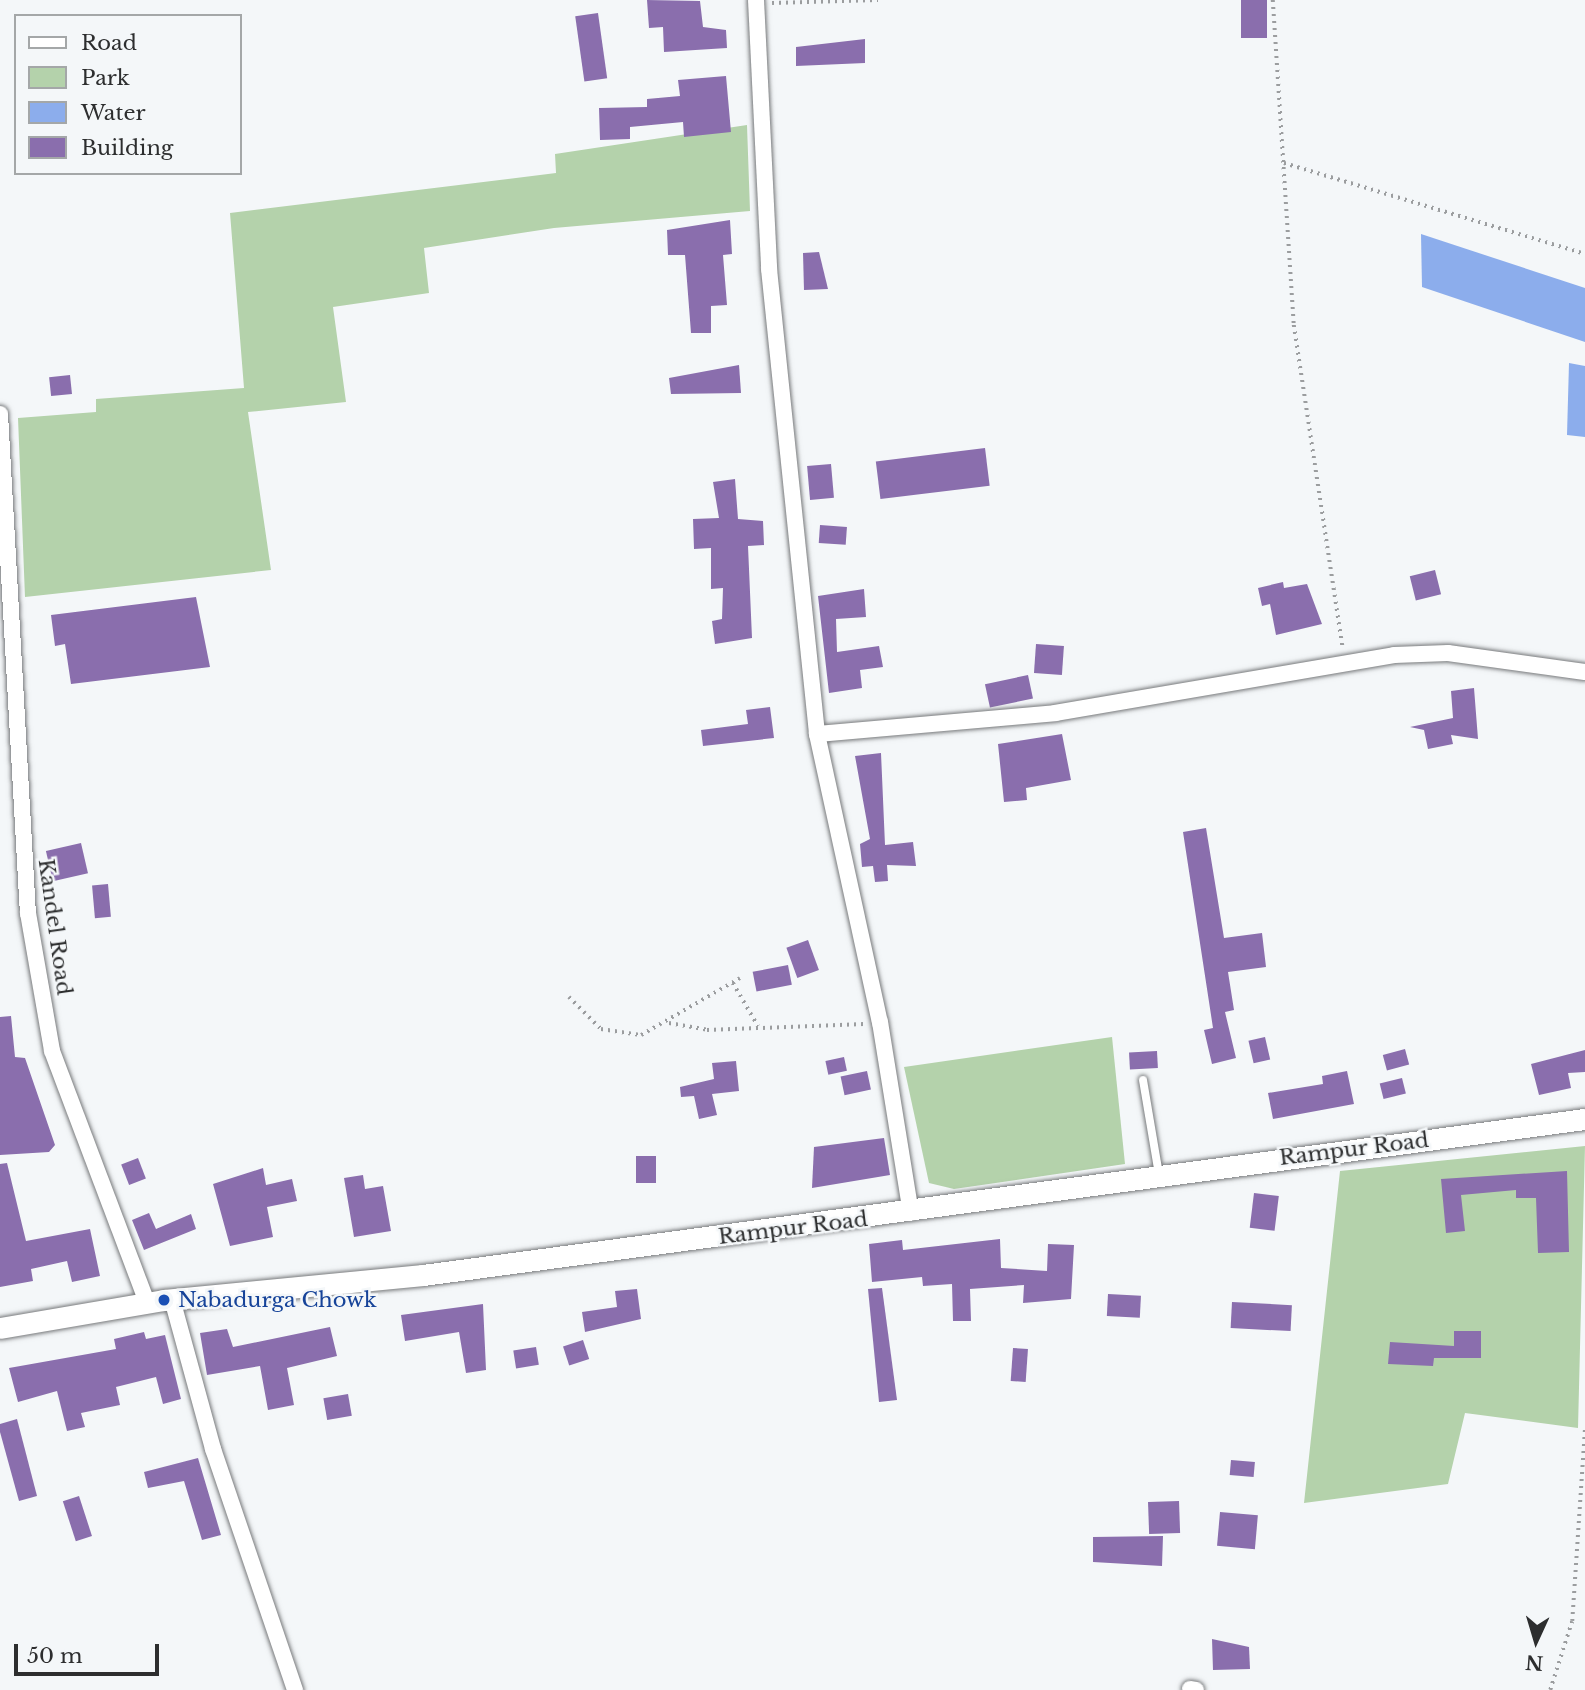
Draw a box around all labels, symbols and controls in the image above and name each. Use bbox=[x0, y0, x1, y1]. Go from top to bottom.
legend bbox=[14, 14, 242, 175]
text: Road bbox=[81, 30, 137, 56]
text: Park bbox=[81, 65, 130, 91]
text: Water bbox=[81, 100, 145, 126]
text: Building bbox=[81, 135, 173, 161]
street label: Kandel Road bbox=[33, 857, 77, 997]
street label: Rampur Road bbox=[1278, 1127, 1430, 1171]
street label: Rampur Road bbox=[717, 1206, 869, 1250]
place label: Nabadurga Chowk bbox=[178, 1287, 377, 1313]
marker: Nabadurga Chowk bbox=[156, 1292, 172, 1308]
north arrow bbox=[1501, 1606, 1571, 1676]
scale bar bbox=[18, 1630, 163, 1674]
text: 50 m bbox=[27, 1643, 82, 1669]
text: N bbox=[1525, 1650, 1544, 1675]

